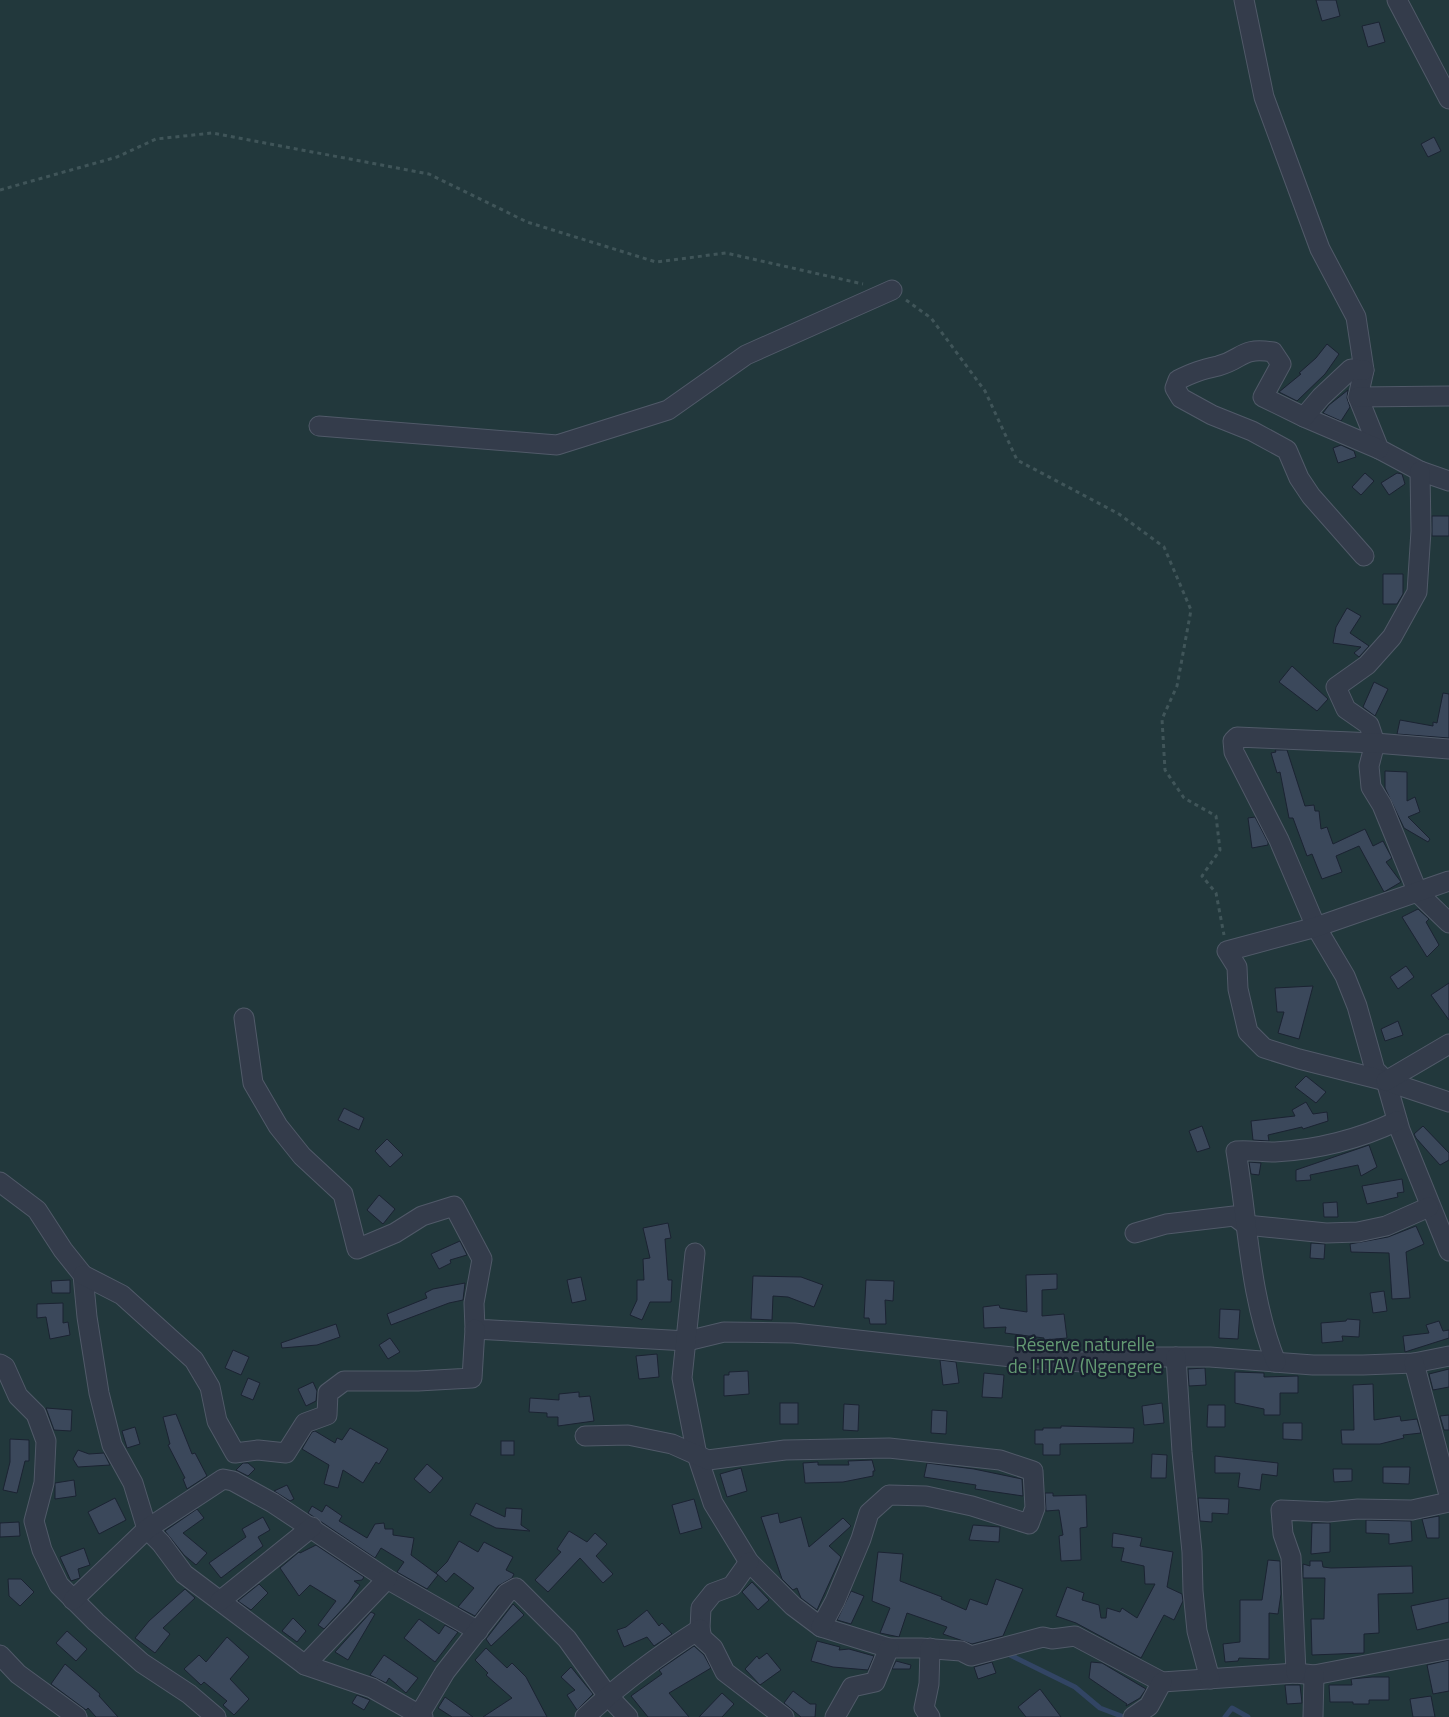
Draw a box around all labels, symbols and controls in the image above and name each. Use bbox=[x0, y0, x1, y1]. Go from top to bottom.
park label: Réserve naturelle de l'ITAV (Ngengere bbox=[1008, 1329, 1162, 1380]

